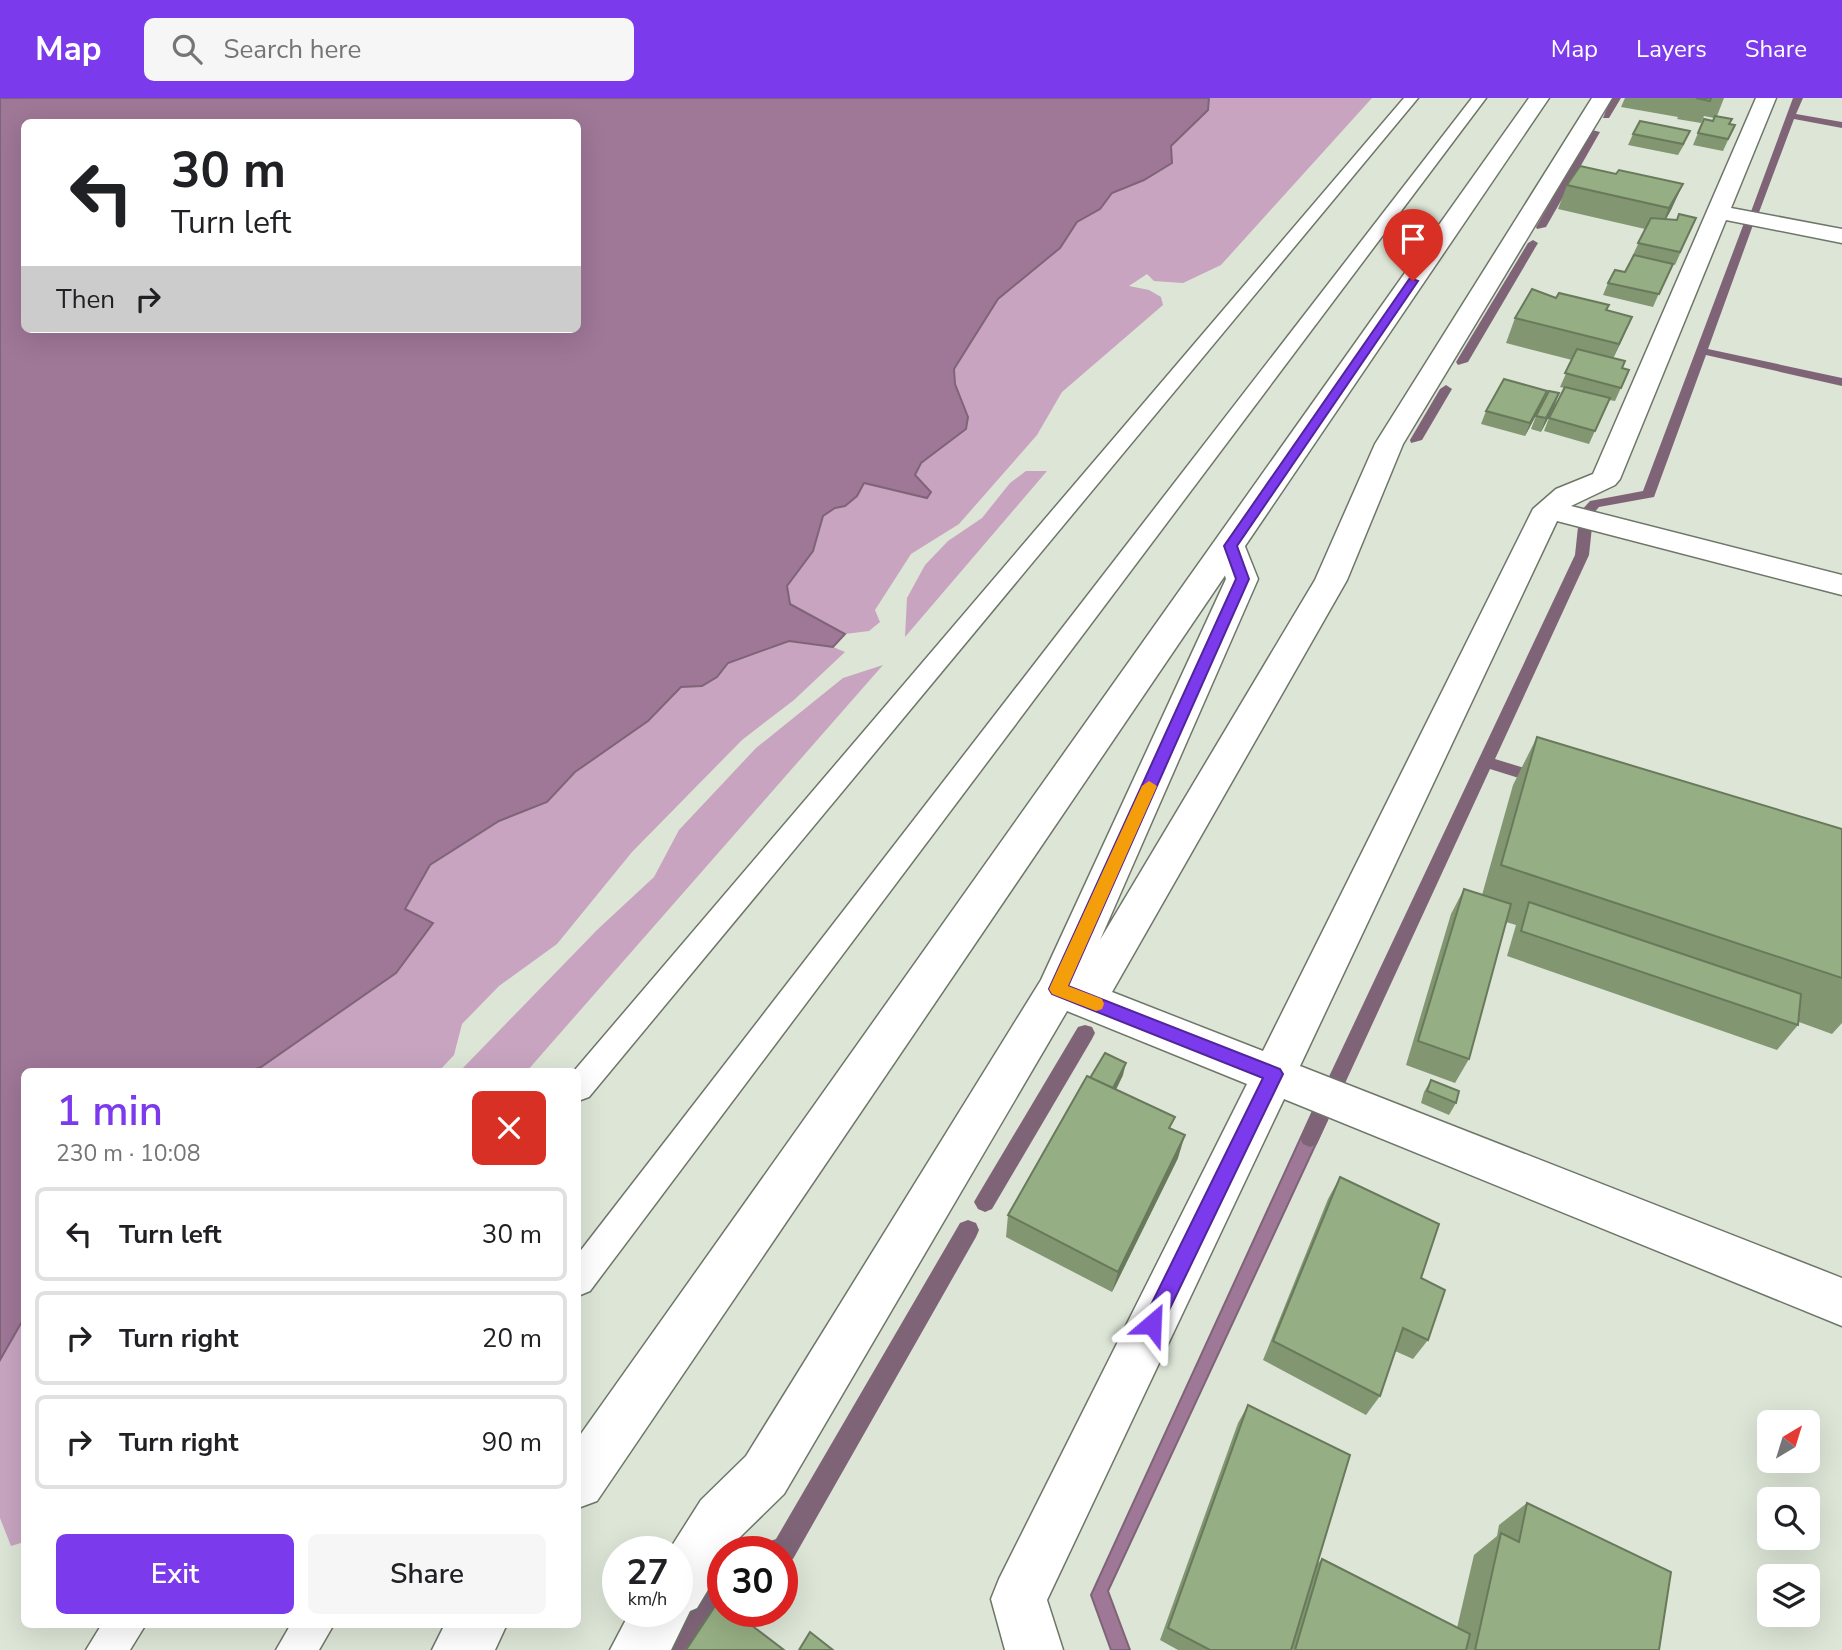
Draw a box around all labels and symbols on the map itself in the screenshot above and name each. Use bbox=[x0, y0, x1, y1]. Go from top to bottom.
pin bbox=[1383, 209, 1443, 281]
position arrow bbox=[1115, 1287, 1189, 1361]
north arrow bbox=[1757, 1410, 1820, 1474]
speed limit sign: 30 bbox=[707, 1536, 798, 1627]

